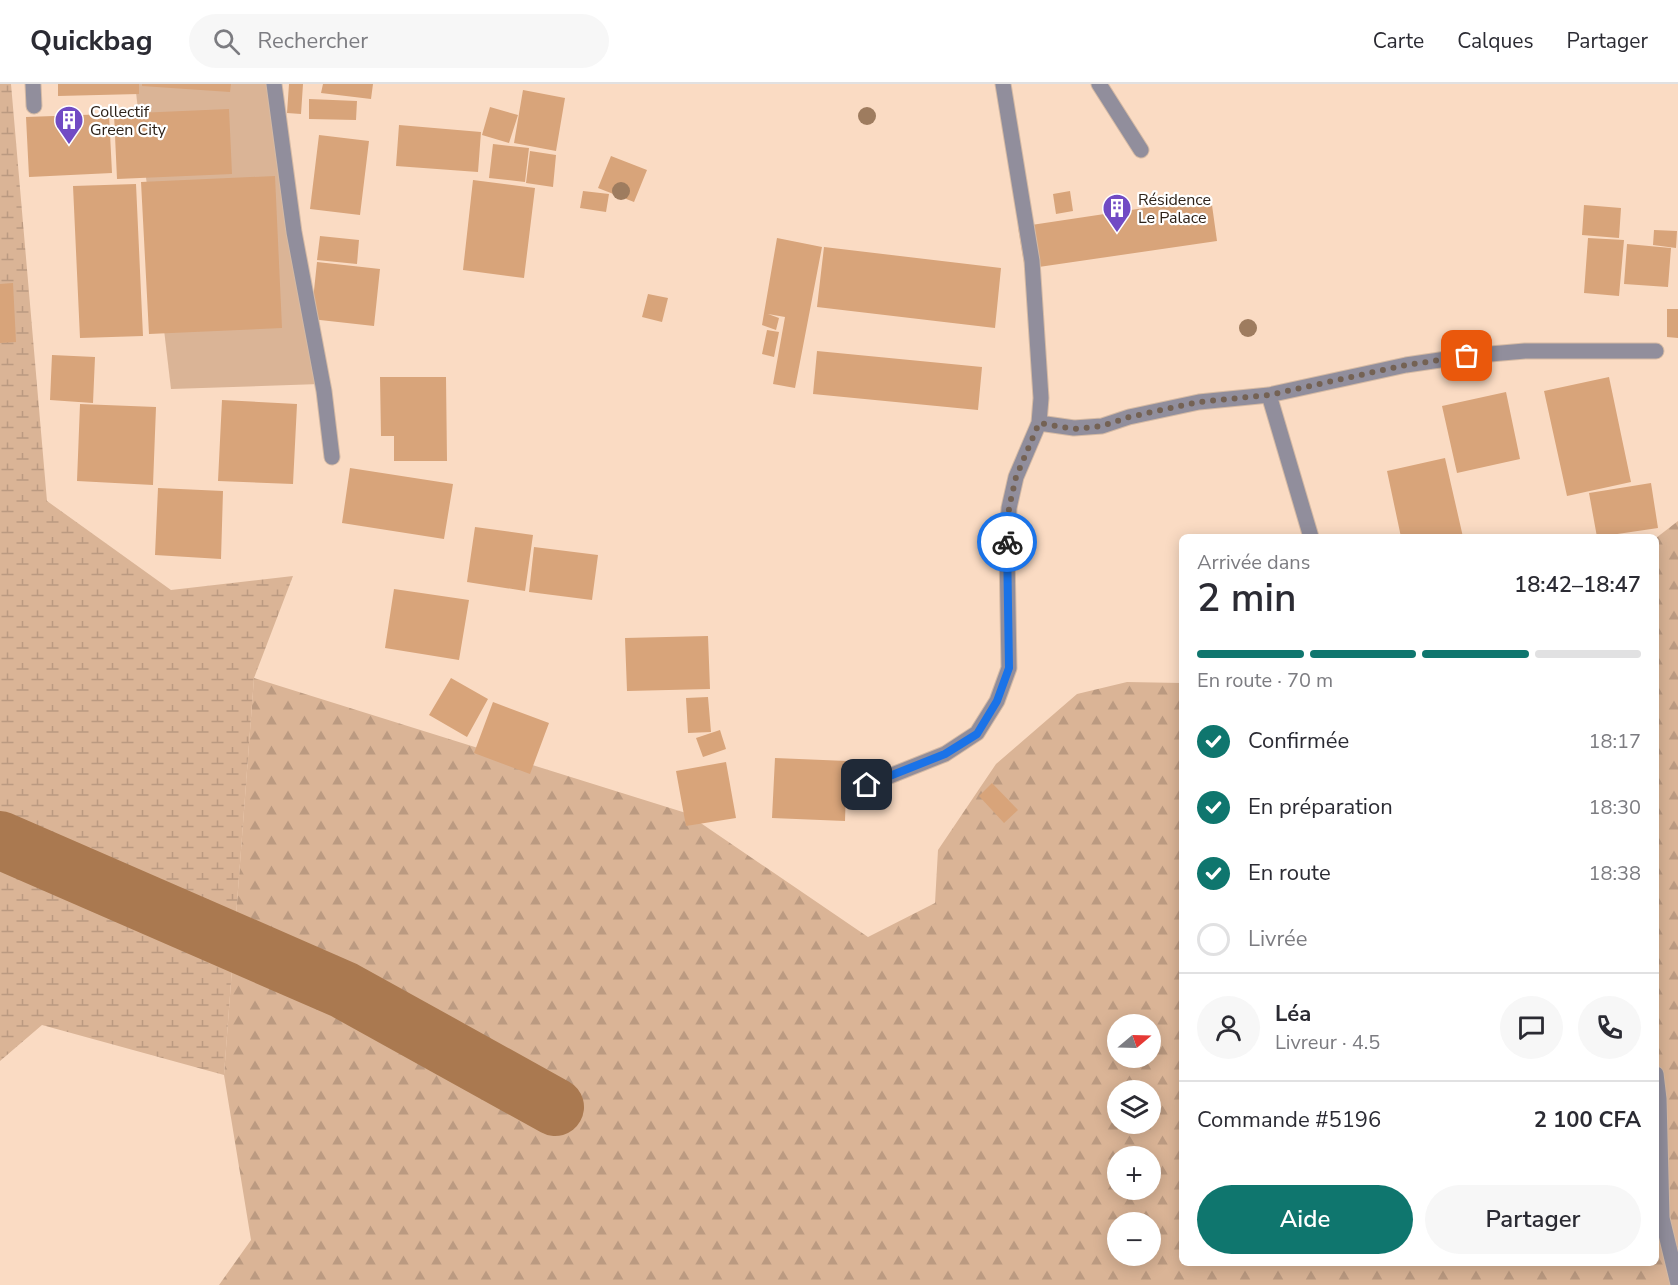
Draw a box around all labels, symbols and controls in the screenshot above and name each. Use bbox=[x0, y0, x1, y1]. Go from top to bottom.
search box bbox=[189, 14, 609, 68]
text: Quickbag bbox=[30, 22, 153, 60]
icon: search bbox=[210, 25, 243, 58]
text: Rechercher bbox=[258, 26, 368, 56]
text: Carte bbox=[1373, 27, 1424, 55]
text: Calques bbox=[1457, 27, 1534, 55]
text: Partager bbox=[1567, 27, 1648, 55]
place label: Collectif Green City bbox=[90, 101, 167, 141]
building icon: Collectif Green City bbox=[53, 104, 85, 146]
place label: Résidence Le Palace bbox=[1138, 189, 1211, 229]
building icon: Résidence Le Palace bbox=[1101, 192, 1133, 234]
pin bbox=[1441, 330, 1492, 381]
icon: bag bbox=[1450, 339, 1483, 372]
courier bbox=[977, 512, 1037, 572]
icon: bike bbox=[991, 526, 1024, 559]
text: Arrivée dans bbox=[1197, 549, 1310, 576]
text: 18:42–18:47 bbox=[1514, 570, 1641, 600]
text: 2 min bbox=[1197, 572, 1296, 625]
text: En route · 70 m bbox=[1197, 667, 1333, 694]
icon: check bbox=[1197, 725, 1230, 758]
text: Confirmée bbox=[1248, 726, 1349, 756]
text: 18:17 bbox=[1588, 728, 1641, 755]
pin bbox=[841, 759, 892, 810]
icon: home bbox=[850, 768, 883, 801]
icon: check bbox=[1197, 791, 1230, 824]
text: En préparation bbox=[1248, 792, 1393, 822]
text: 18:30 bbox=[1588, 794, 1641, 821]
icon: check bbox=[1197, 857, 1230, 890]
text: En route bbox=[1248, 858, 1331, 888]
text: 18:38 bbox=[1588, 860, 1641, 887]
text: Livrée bbox=[1248, 924, 1308, 954]
button: person bbox=[1197, 996, 1260, 1059]
button: chat bbox=[1500, 996, 1563, 1059]
button: phone bbox=[1578, 996, 1641, 1059]
text: Léa bbox=[1275, 999, 1311, 1029]
north arrow bbox=[1107, 1014, 1161, 1068]
map controls bbox=[1107, 1014, 1161, 1266]
text: Livreur · 4.5 bbox=[1275, 1029, 1380, 1056]
button: layers bbox=[1107, 1080, 1161, 1134]
text: Commande #5196 bbox=[1197, 1105, 1381, 1135]
text: 2 100 CFA bbox=[1534, 1105, 1641, 1135]
button: + bbox=[1107, 1146, 1161, 1200]
button: Aide bbox=[1197, 1185, 1413, 1254]
button: Partager bbox=[1425, 1185, 1641, 1254]
button: − bbox=[1107, 1212, 1161, 1266]

